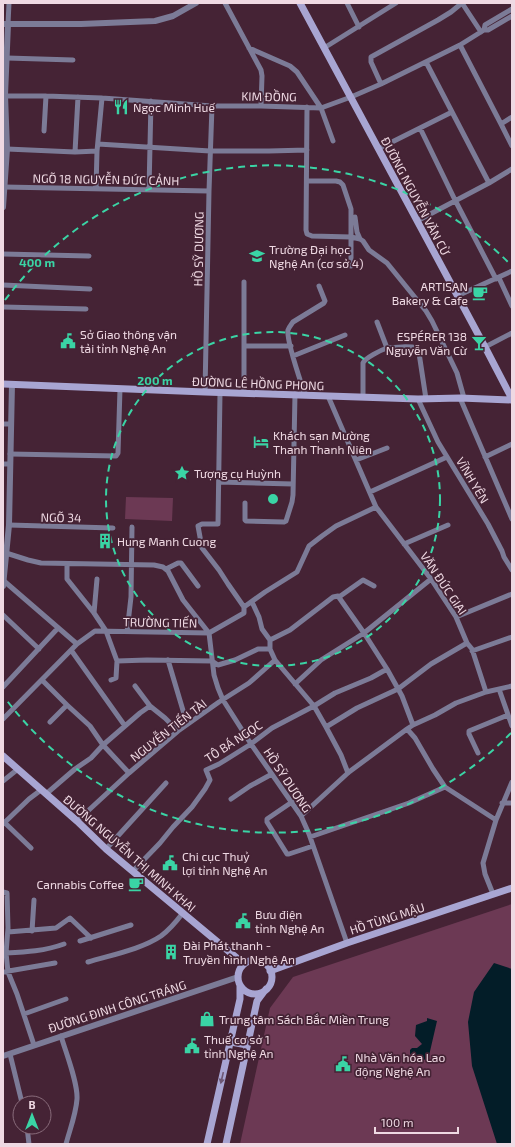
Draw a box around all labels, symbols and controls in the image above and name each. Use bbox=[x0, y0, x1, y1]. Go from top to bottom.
street label: KIM ĐỒNG bbox=[241, 88, 297, 103]
restaurant icon: Ngọc Minh Huế bbox=[112, 98, 130, 116]
place label: Ngọc Minh Huế bbox=[133, 100, 215, 115]
street label: ĐƯỜNG NGUYỄN VĂN CỪ bbox=[379, 134, 454, 258]
street label: NGÕ 18 NGUYỄN ĐỨC CẢNH bbox=[33, 170, 179, 187]
street label: HỒ SỸ DƯƠNG bbox=[189, 211, 206, 287]
place label: Trường Đại học Nghệ An (cơ sở 4) bbox=[269, 242, 364, 271]
school or university icon: Trường Đại học Nghệ An (cơ sở 4) bbox=[248, 247, 266, 265]
text: 400 m bbox=[19, 255, 55, 269]
place label: ARTISAN Bakery & Cafe bbox=[392, 279, 468, 307]
cafe icon: ARTISAN Bakery & Cafe bbox=[471, 284, 489, 302]
place label: Sở Giao thông vận tải tỉnh Nghệ An bbox=[80, 327, 177, 356]
place label: ESPÉRER 138 Nguyễn Văn Cừ bbox=[386, 329, 468, 357]
public building icon: Sở Giao thông vận tải tỉnh Nghệ An bbox=[59, 332, 77, 350]
bar icon: ESPÉRER 138 Nguyễn Văn Cừ bbox=[470, 334, 488, 352]
text: 200 m bbox=[137, 373, 173, 387]
street label: ĐƯỜNG LÊ HỒNG PHONG bbox=[192, 373, 324, 392]
place label: Khách sạn Mường Thanh Thanh Niên bbox=[273, 428, 372, 456]
hotel icon: Khách sạn Mường Thanh Thanh Niên bbox=[252, 433, 270, 451]
street label: VĨNH YÊN bbox=[454, 454, 492, 506]
place icon: Tượng cụ Huỳnh bbox=[173, 464, 191, 482]
place label: Tượng cụ Huỳnh bbox=[194, 466, 281, 481]
centre of rings bbox=[266, 492, 280, 506]
street label: NGÕ 34 bbox=[41, 510, 81, 524]
building icon: Hung Manh Cuong bbox=[96, 532, 114, 550]
place label: Hung Manh Cuong bbox=[117, 534, 216, 548]
street label: VĂN ĐỨC GIAI bbox=[418, 549, 470, 617]
street label: TRƯỜNG TIẾN bbox=[123, 613, 197, 630]
street label: NGUYỄN TIẾN TÀI bbox=[126, 695, 209, 764]
street label: TÔ BÁ NGỌC bbox=[202, 717, 265, 766]
street label: HỒ SỸ DƯƠNG bbox=[261, 744, 316, 815]
street label: ĐƯỜNG NGUYỄN THỊ MINH KHAI bbox=[60, 791, 200, 915]
place label: Chi cục Thuỷ lợi tỉnh Nghệ An bbox=[182, 849, 268, 878]
public building icon: Chi cục Thuỷ lợi tỉnh Nghệ An bbox=[161, 854, 179, 872]
cafe icon: Cannabis Coffee bbox=[127, 875, 145, 893]
place label: Cannabis Coffee bbox=[36, 877, 124, 891]
street label: HỒ TÙNG MẬU bbox=[347, 898, 427, 938]
place label: Bưu điện tỉnh Nghệ An bbox=[255, 907, 325, 936]
public building icon: Bưu điện tỉnh Nghệ An bbox=[234, 912, 252, 930]
place label: Đài Phát thanh - Truyền hình Nghệ An bbox=[183, 938, 295, 967]
building icon: Đài Phát thanh - Truyền hình Nghệ An bbox=[162, 943, 180, 961]
street label: ĐƯỜNG ĐINH CÔNG TRÁNG bbox=[46, 977, 188, 1035]
shop icon: Trung tâm Sách Bắc Miền Trung bbox=[198, 1010, 216, 1028]
place label: Trung tâm Sách Bắc Miền Trung bbox=[219, 1012, 389, 1026]
place label: Thuế cơ sở 1 tỉnh Nghệ An bbox=[204, 1032, 274, 1061]
public building icon: Thuế cơ sở 1 tỉnh Nghệ An bbox=[183, 1037, 201, 1055]
place label: Nhà Văn hóa Lao động Nghệ An bbox=[355, 1050, 445, 1079]
public building icon: Nhà Văn hóa Lao động Nghệ An bbox=[334, 1055, 352, 1073]
one-way arrow bbox=[219, 1072, 225, 1084]
north arrow bbox=[12, 1095, 52, 1135]
text: B bbox=[28, 1098, 36, 1111]
scale bar bbox=[375, 1109, 458, 1135]
text: 100 m bbox=[381, 1115, 413, 1129]

